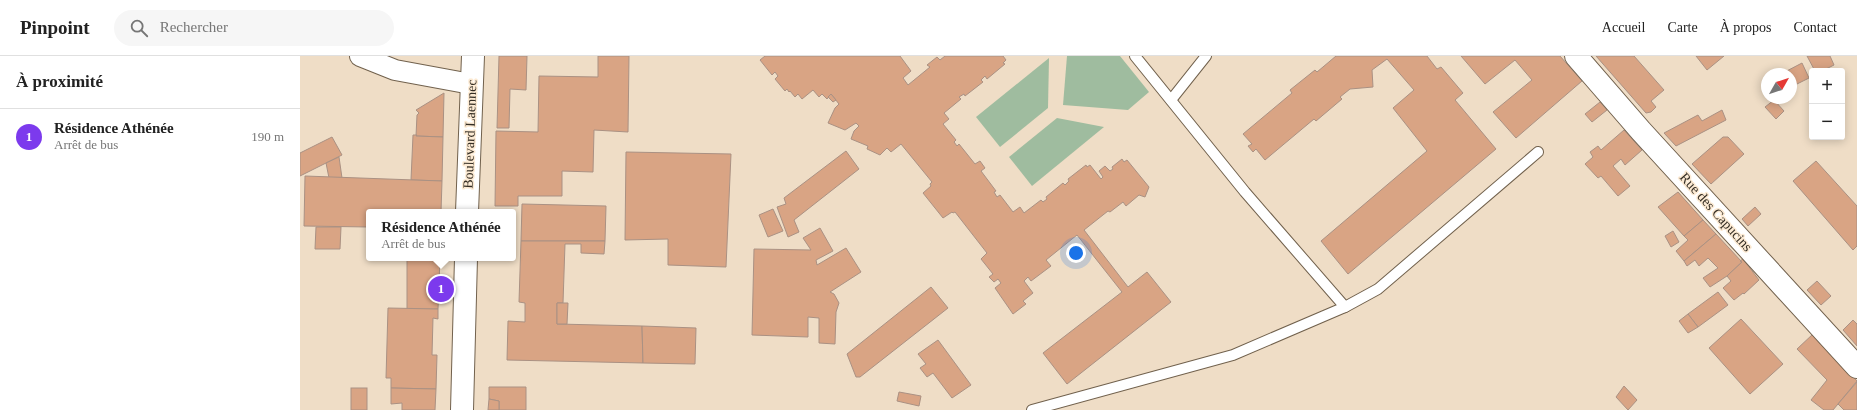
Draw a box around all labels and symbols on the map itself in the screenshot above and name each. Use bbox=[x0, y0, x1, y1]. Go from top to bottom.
north arrow bbox=[1761, 68, 1797, 104]
street label: Boulevard Laennec bbox=[461, 79, 479, 189]
street label: Rue des Capucins bbox=[1677, 170, 1755, 254]
your location bbox=[1066, 243, 1086, 263]
pin: 1 bbox=[428, 274, 454, 304]

